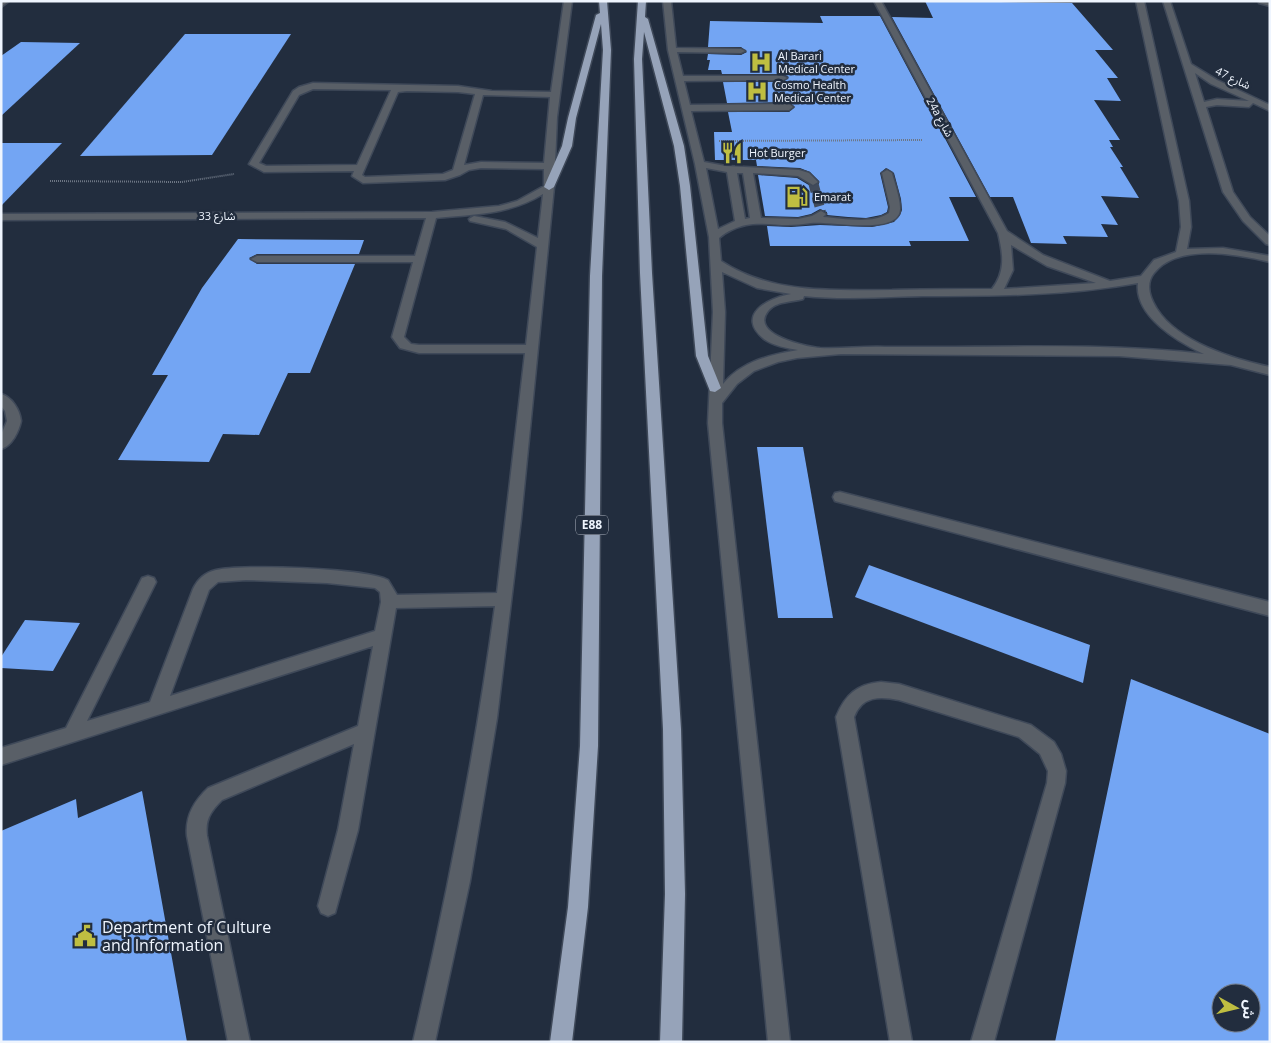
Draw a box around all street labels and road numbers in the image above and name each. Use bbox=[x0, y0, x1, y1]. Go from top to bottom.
street label: شارع 47 bbox=[1213, 63, 1253, 93]
street label: 24a شارع bbox=[923, 94, 958, 140]
street label: شارع 33 bbox=[199, 208, 236, 224]
road number: E88 bbox=[576, 516, 608, 534]

